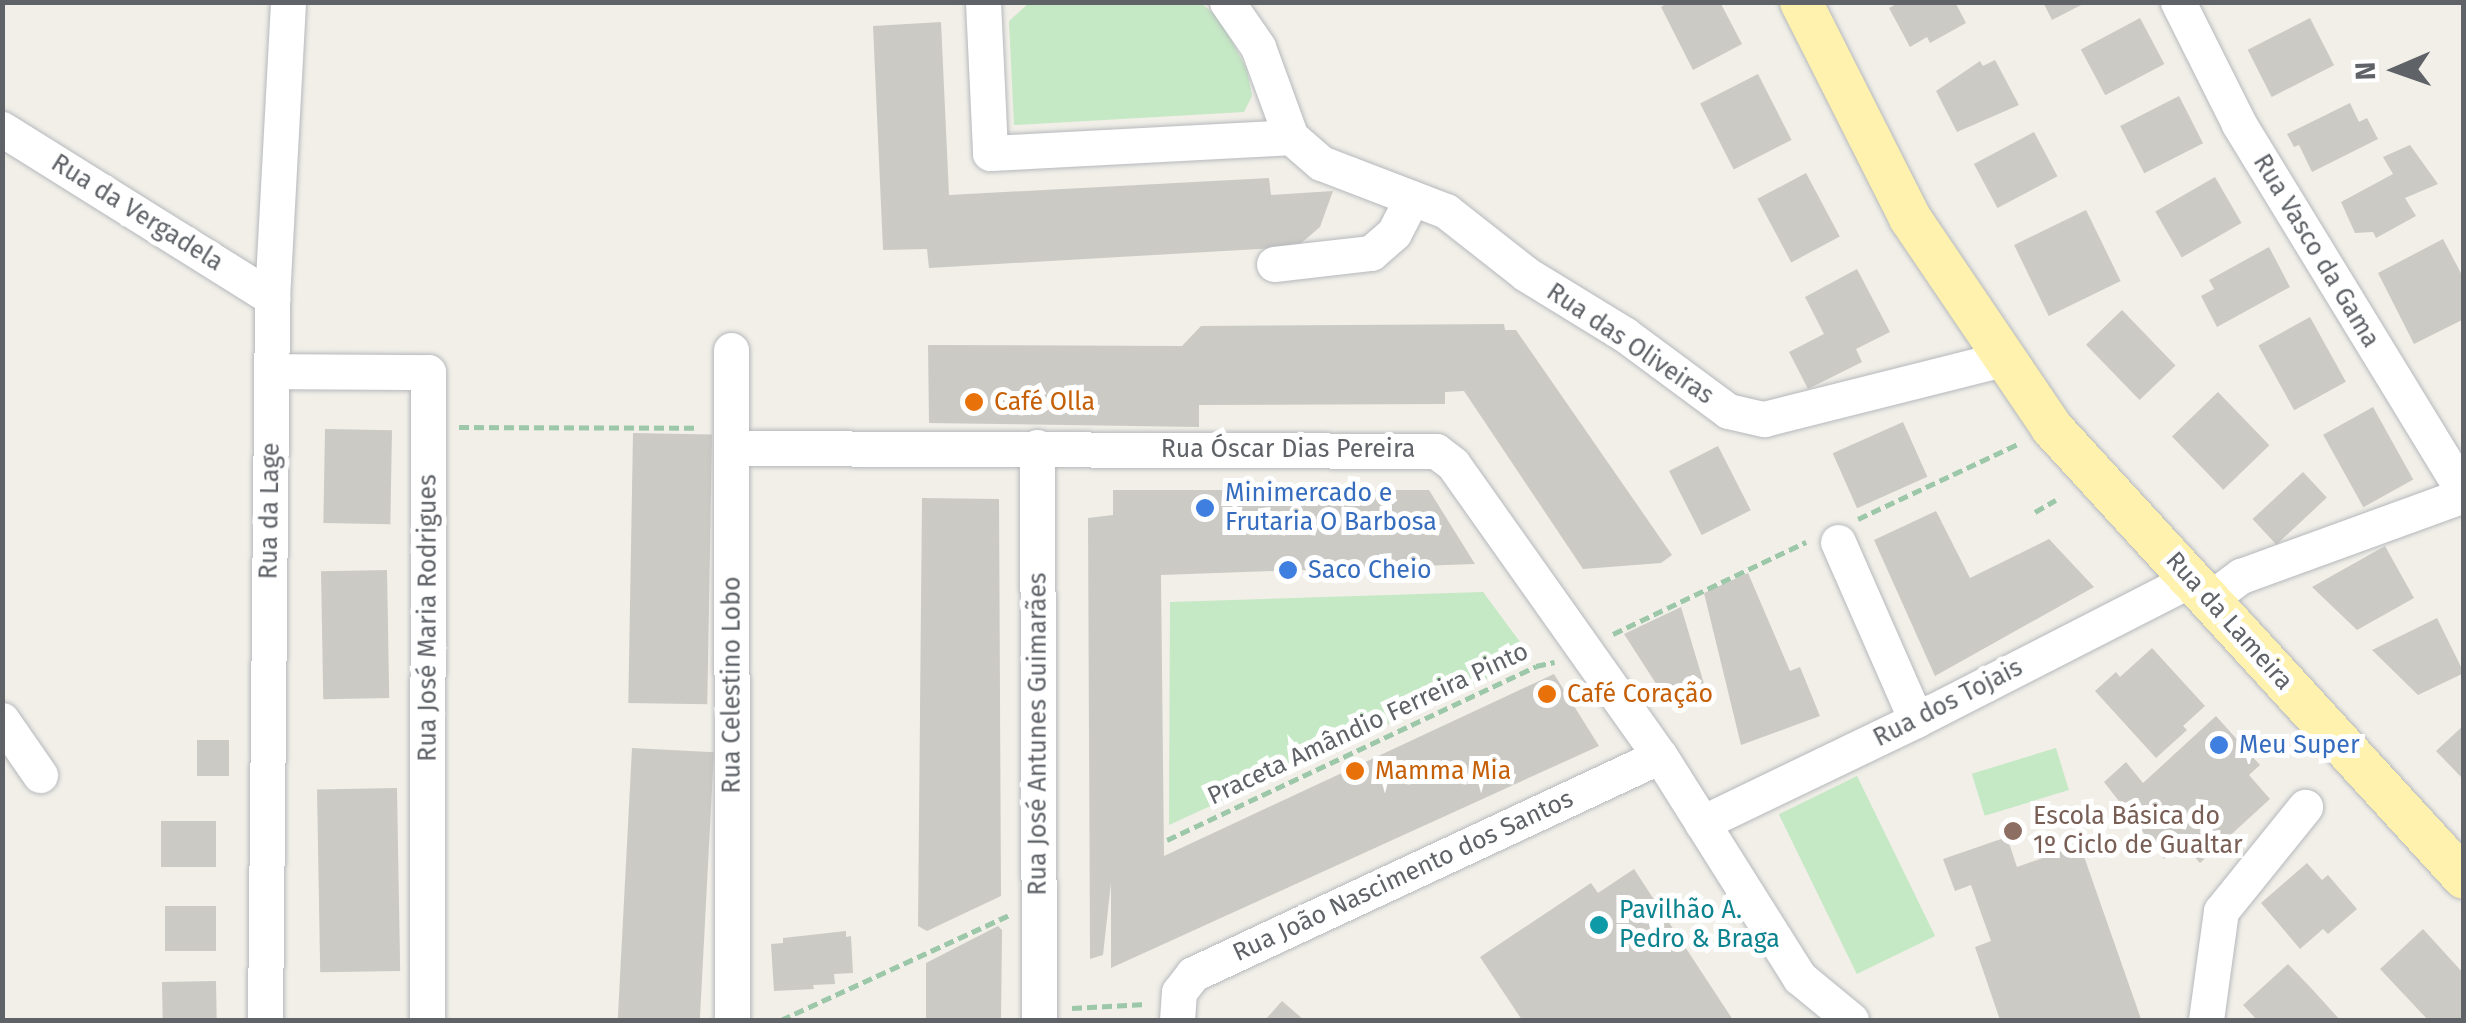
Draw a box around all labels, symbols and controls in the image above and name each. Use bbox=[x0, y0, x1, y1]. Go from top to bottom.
north arrow bbox=[2346, 20, 2446, 120]
text: N bbox=[2349, 61, 2382, 81]
street label: Rua da Vergadela bbox=[46, 148, 228, 278]
street label: Rua Vasco da Gama bbox=[2246, 149, 2386, 353]
street label: Rua das Oliveiras bbox=[1541, 277, 1719, 411]
place label: Café Olla bbox=[994, 387, 1095, 417]
marker: Café Olla bbox=[963, 391, 985, 413]
street label: Rua Óscar Dias Pereira bbox=[1161, 434, 1415, 464]
street label: Rua da Lage bbox=[254, 442, 286, 580]
street label: Rua José Maria Rodrigues bbox=[413, 474, 443, 762]
place label: Minimercado e Frutaria O Barbosa bbox=[1225, 479, 1437, 538]
marker: Minimercado e Frutaria O Barbosa bbox=[1194, 497, 1216, 519]
street label: Rua da Lameira bbox=[2159, 546, 2299, 696]
place label: Saco Cheio bbox=[1308, 555, 1432, 585]
marker: Saco Cheio bbox=[1277, 559, 1299, 581]
street label: Rua José Antunes Guimarães bbox=[1023, 572, 1053, 896]
street label: Rua Celestino Lobo bbox=[717, 576, 747, 794]
street label: Praceta Amândio Ferreira Pinto bbox=[1203, 636, 1533, 812]
street label: Rua dos Tojais bbox=[1868, 653, 2028, 753]
place label: Café Coração bbox=[1567, 679, 1713, 709]
marker: Café Coração bbox=[1536, 683, 1558, 705]
place label: Meu Super bbox=[2239, 730, 2360, 760]
marker: Meu Super bbox=[2208, 734, 2230, 756]
place label: Mamma Mia bbox=[1375, 756, 1511, 786]
marker: Mamma Mia bbox=[1344, 760, 1366, 782]
street label: Rua João Nascimento dos Santos bbox=[1228, 784, 1578, 968]
place label: Escola Básica do 1º Ciclo de Gualtar bbox=[2033, 802, 2243, 861]
marker: Escola Básica do 1º Ciclo de Gualtar bbox=[2002, 820, 2024, 842]
place label: Pavilhão A. Pedro & Braga bbox=[1619, 896, 1780, 955]
marker: Pavilhão A. Pedro & Braga bbox=[1588, 914, 1610, 936]

